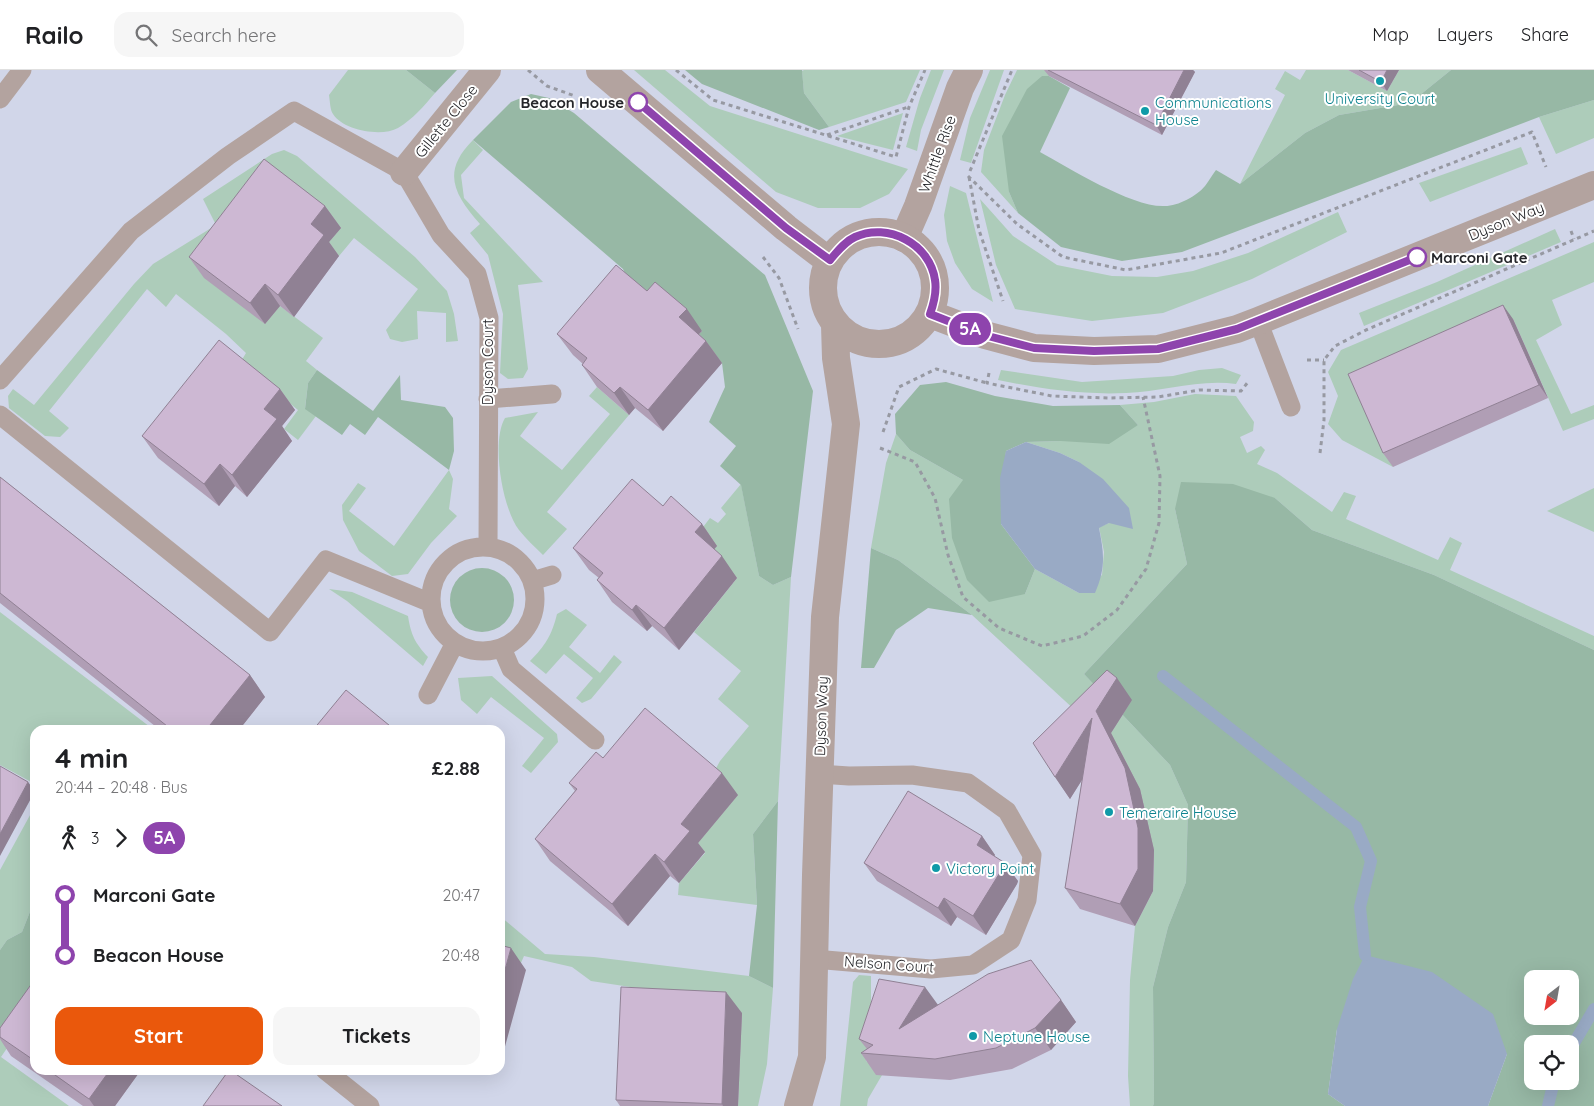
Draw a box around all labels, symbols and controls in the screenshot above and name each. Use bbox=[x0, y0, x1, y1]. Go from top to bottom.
search box bbox=[114, 12, 464, 57]
text: Railo bbox=[25, 20, 84, 50]
icon: search bbox=[132, 21, 160, 49]
text: Search here bbox=[172, 23, 276, 47]
text: Map bbox=[1372, 23, 1409, 46]
text: Layers bbox=[1437, 23, 1493, 46]
text: Share bbox=[1521, 23, 1569, 46]
marker: University Court bbox=[1374, 75, 1386, 87]
street label: Gillette Close bbox=[411, 80, 481, 162]
place label: University Court bbox=[1325, 89, 1435, 108]
marker: Beacon House bbox=[628, 92, 648, 112]
place label: Beacon House bbox=[521, 93, 624, 112]
place label: Communications House bbox=[1155, 93, 1272, 129]
marker: Communications House bbox=[1139, 105, 1151, 117]
street label: Whittle Rise bbox=[914, 113, 960, 195]
street label: Dyson Way bbox=[1465, 197, 1547, 245]
marker: Marconi Gate bbox=[1407, 247, 1427, 267]
place label: Marconi Gate bbox=[1431, 248, 1528, 267]
line badge: 5A bbox=[948, 313, 992, 345]
text: 5A bbox=[959, 317, 981, 340]
street label: Dyson Court bbox=[478, 319, 497, 405]
street label: Dyson Way bbox=[810, 676, 832, 756]
text: 4 min bbox=[55, 740, 128, 775]
text: £2.88 bbox=[432, 756, 480, 780]
text: 20:44 – 20:48 · Bus bbox=[55, 777, 187, 797]
place label: Temeraire House bbox=[1119, 803, 1237, 822]
marker: Temeraire House bbox=[1103, 806, 1115, 818]
icon: walk bbox=[55, 824, 83, 852]
icon: forward bbox=[107, 824, 135, 852]
text: 5A bbox=[153, 826, 175, 849]
text: 3 bbox=[91, 828, 99, 848]
place label: Victory Point bbox=[946, 859, 1034, 878]
marker: Victory Point bbox=[930, 862, 942, 874]
text: Marconi Gate bbox=[93, 883, 216, 907]
text: 20:47 bbox=[442, 885, 480, 905]
text: Beacon House bbox=[93, 943, 224, 967]
text: 20:48 bbox=[442, 945, 480, 965]
street label: Nelson Court bbox=[843, 951, 935, 977]
north arrow bbox=[1524, 970, 1579, 1025]
map controls bbox=[1524, 970, 1579, 1090]
button: Start bbox=[55, 1007, 263, 1065]
button: Tickets bbox=[273, 1007, 480, 1065]
place label: Neptune House bbox=[983, 1027, 1090, 1046]
marker: Neptune House bbox=[967, 1030, 979, 1042]
button: locate bbox=[1524, 1035, 1579, 1090]

